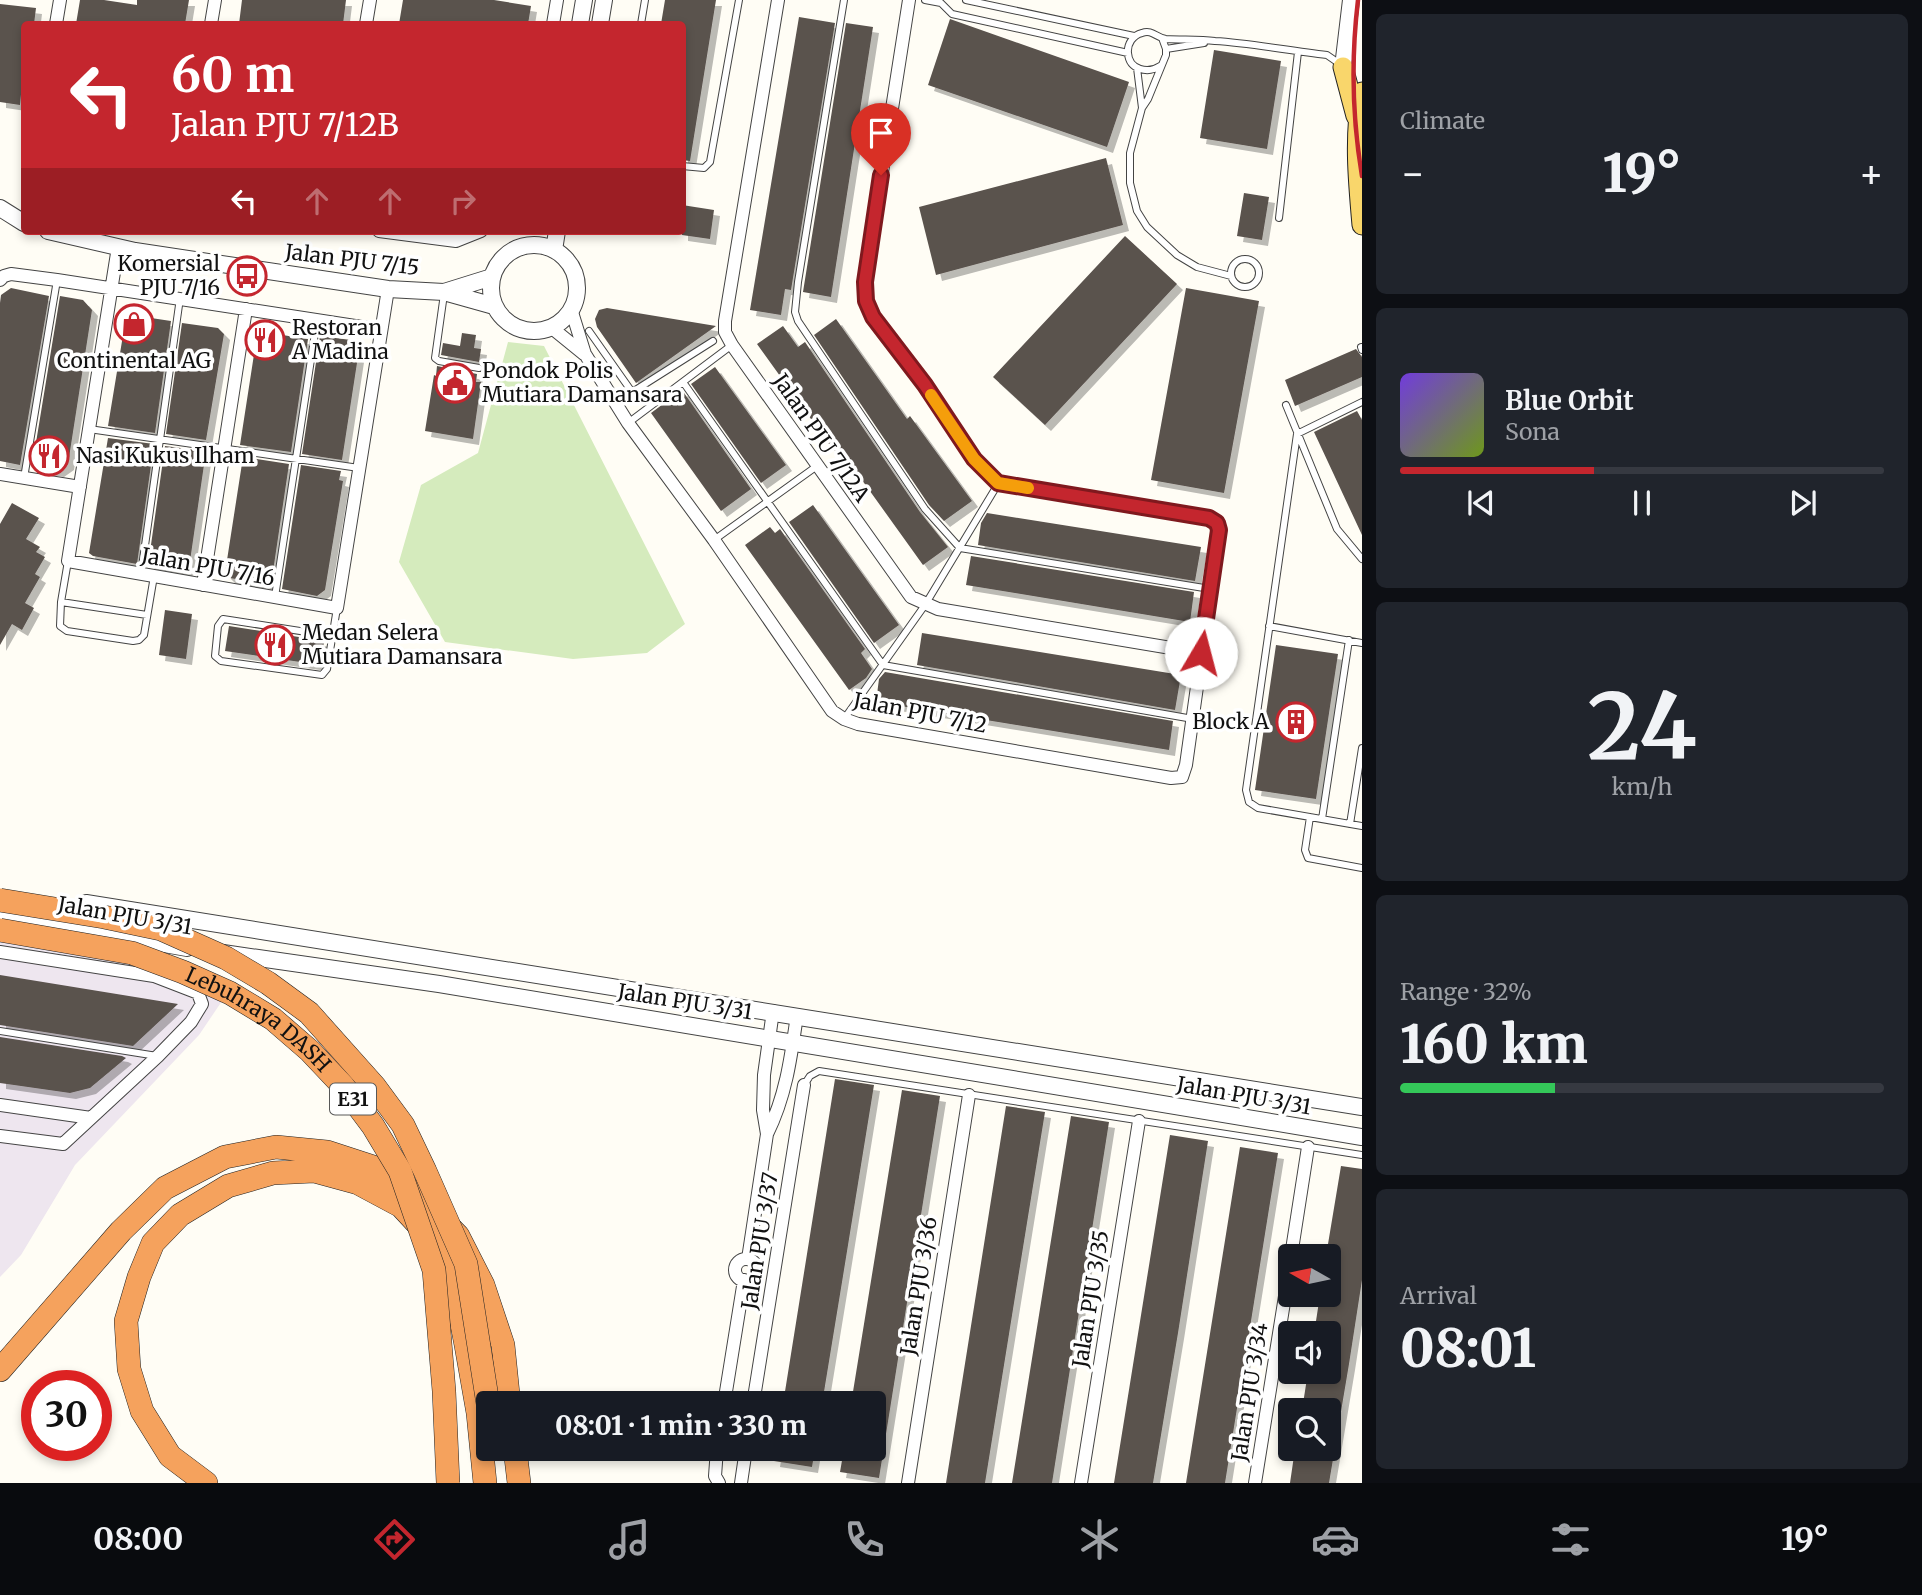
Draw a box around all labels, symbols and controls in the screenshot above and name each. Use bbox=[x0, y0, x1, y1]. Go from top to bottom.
text: 60 m bbox=[171, 44, 294, 105]
icon: left bbox=[56, 49, 147, 140]
pin bbox=[851, 103, 911, 175]
text: Jalan PJU 7/12B bbox=[171, 105, 399, 145]
text: Climate bbox=[1400, 106, 1485, 135]
icon: arrive bbox=[862, 114, 900, 152]
text: 19° bbox=[1603, 141, 1681, 206]
text: − bbox=[1400, 150, 1425, 197]
text: + bbox=[1859, 150, 1884, 197]
icon: left bbox=[225, 182, 263, 220]
icon: ahead bbox=[298, 182, 336, 220]
icon: ahead bbox=[371, 182, 409, 220]
icon: right bbox=[444, 182, 482, 220]
street label: Jalan PJU 7/15 bbox=[282, 238, 421, 281]
place label: Komersial PJU 7/16 bbox=[117, 250, 220, 301]
bus stop icon: Komersial PJU 7/16 bbox=[226, 255, 268, 297]
shop icon: Continental AG bbox=[113, 303, 155, 345]
place label: Restoran A Madina bbox=[291, 314, 389, 365]
restaurant icon: Restoran A Madina bbox=[244, 319, 286, 361]
place label: Continental AG bbox=[57, 347, 211, 374]
place label: Pondok Polis Mutiara Damansara bbox=[482, 357, 683, 408]
public building icon: Pondok Polis Mutiara Damansara bbox=[434, 362, 476, 404]
street label: Jalan PJU 7/12A bbox=[767, 367, 876, 507]
text: Blue Orbit bbox=[1505, 384, 1634, 417]
text: Sona bbox=[1505, 417, 1560, 446]
restaurant icon: Nasi Kukus Ilham bbox=[28, 435, 70, 477]
place label: Nasi Kukus Ilham bbox=[76, 442, 255, 469]
icon: previous bbox=[1462, 484, 1500, 522]
icon: pause bbox=[1623, 484, 1661, 522]
icon: next bbox=[1784, 484, 1822, 522]
street label: Jalan PJU 7/16 bbox=[138, 541, 277, 592]
position arrow bbox=[1164, 616, 1238, 690]
place label: Medan Selera Mutiara Damansara bbox=[302, 619, 503, 670]
restaurant icon: Medan Selera Mutiara Damansara bbox=[254, 624, 296, 666]
text: 24 bbox=[1587, 669, 1697, 784]
street label: Jalan PJU 7/12 bbox=[850, 686, 989, 739]
building icon: Block A bbox=[1275, 701, 1317, 743]
place label: Block A bbox=[1192, 708, 1269, 735]
text: km/h bbox=[1612, 772, 1672, 801]
street label: Jalan PJU 3/31 bbox=[55, 890, 194, 941]
street label: Lebuhraya DASH bbox=[181, 961, 337, 1078]
street label: Jalan PJU 3/31 bbox=[615, 977, 754, 1025]
text: Range · 32% bbox=[1400, 977, 1532, 1006]
text: 160 km bbox=[1400, 1012, 1588, 1077]
street label: Jalan PJU 3/31 bbox=[1174, 1070, 1313, 1121]
road number: E31 bbox=[330, 1084, 376, 1114]
street label: Jalan PJU 3/37 bbox=[735, 1170, 784, 1312]
street label: Jalan PJU 3/36 bbox=[894, 1215, 943, 1358]
street label: Jalan PJU 3/35 bbox=[1066, 1228, 1115, 1370]
north arrow bbox=[1278, 1244, 1340, 1307]
map controls bbox=[1278, 1244, 1341, 1461]
text: Arrival bbox=[1400, 1281, 1477, 1310]
text: 08:01 bbox=[1400, 1316, 1536, 1381]
street label: Jalan PJU 3/34 bbox=[1225, 1321, 1274, 1464]
button: sound bbox=[1278, 1321, 1341, 1384]
speed limit sign: 30 bbox=[21, 1370, 112, 1461]
button: search bbox=[1278, 1398, 1341, 1461]
text: 08:01 · 1 min · 330 m bbox=[555, 1409, 807, 1442]
icon: directions bbox=[370, 1515, 419, 1564]
icon: music bbox=[605, 1515, 654, 1564]
icon: phone bbox=[840, 1515, 889, 1564]
icon: climate bbox=[1075, 1515, 1124, 1564]
icon: car bbox=[1311, 1515, 1360, 1564]
icon: filters bbox=[1546, 1515, 1595, 1564]
text: 08:00 bbox=[93, 1519, 184, 1559]
text: 19° bbox=[1781, 1519, 1829, 1559]

